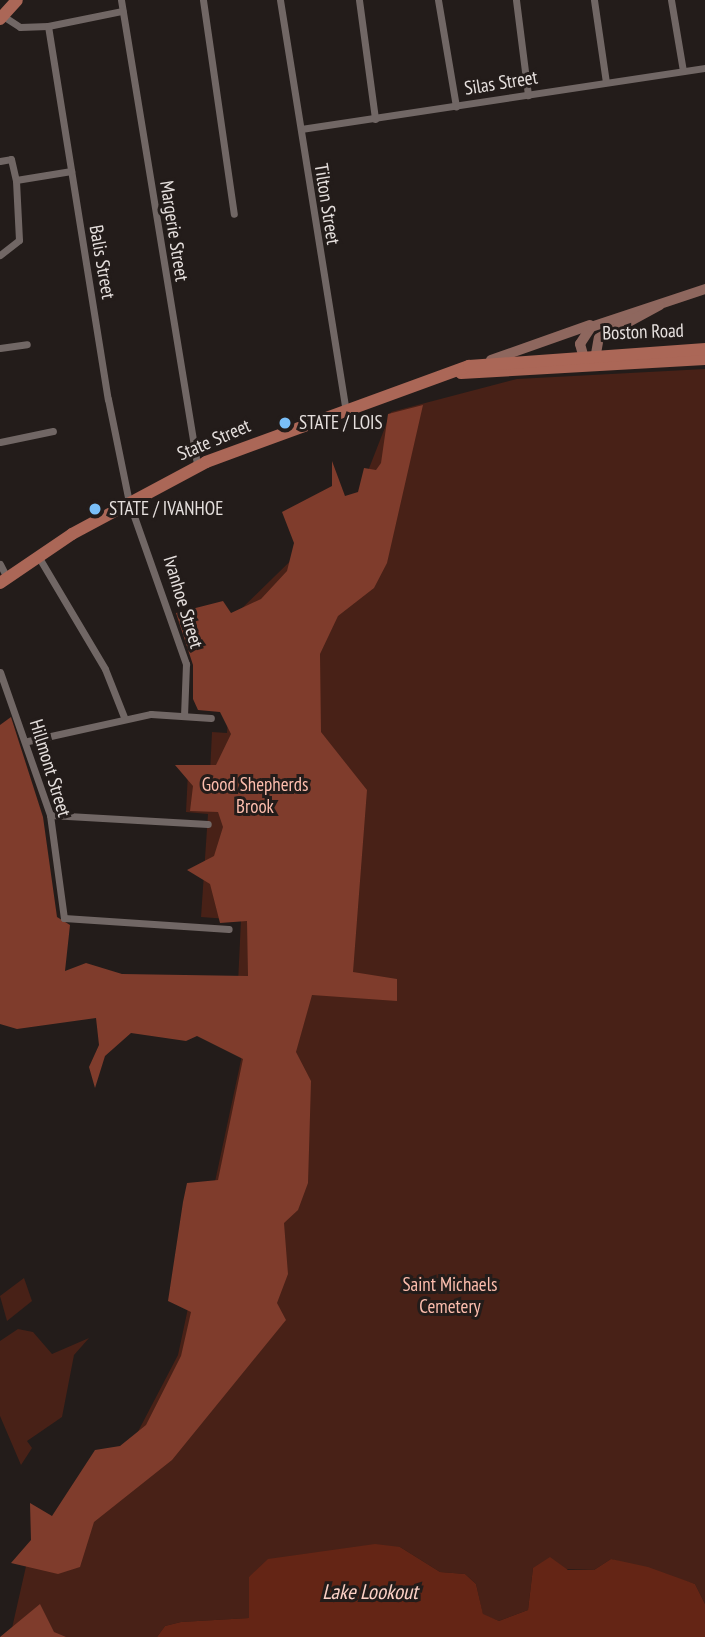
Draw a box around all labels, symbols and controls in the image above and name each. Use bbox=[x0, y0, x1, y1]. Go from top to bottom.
street label: Silas Street bbox=[463, 66, 539, 100]
street label: Tilton Street bbox=[309, 162, 345, 246]
street label: Margerie Street bbox=[155, 179, 193, 283]
street label: Balis Street bbox=[84, 223, 120, 301]
street label: Boston Road bbox=[602, 319, 684, 345]
place label: STATE / LOIS bbox=[299, 412, 383, 434]
street label: State Street bbox=[174, 414, 254, 466]
marker: STATE / LOIS bbox=[277, 415, 293, 431]
place label: STATE / IVANHOE bbox=[109, 498, 223, 520]
marker: STATE / IVANHOE bbox=[87, 501, 103, 517]
street label: Ivanhoe Street bbox=[158, 553, 208, 651]
street label: Hillmont Street bbox=[24, 717, 76, 819]
park label: Good Shepherds Brook bbox=[202, 774, 308, 818]
park label: Saint Michaels Cemetery bbox=[402, 1274, 498, 1318]
water label: Lake Lookout bbox=[322, 1579, 418, 1605]

